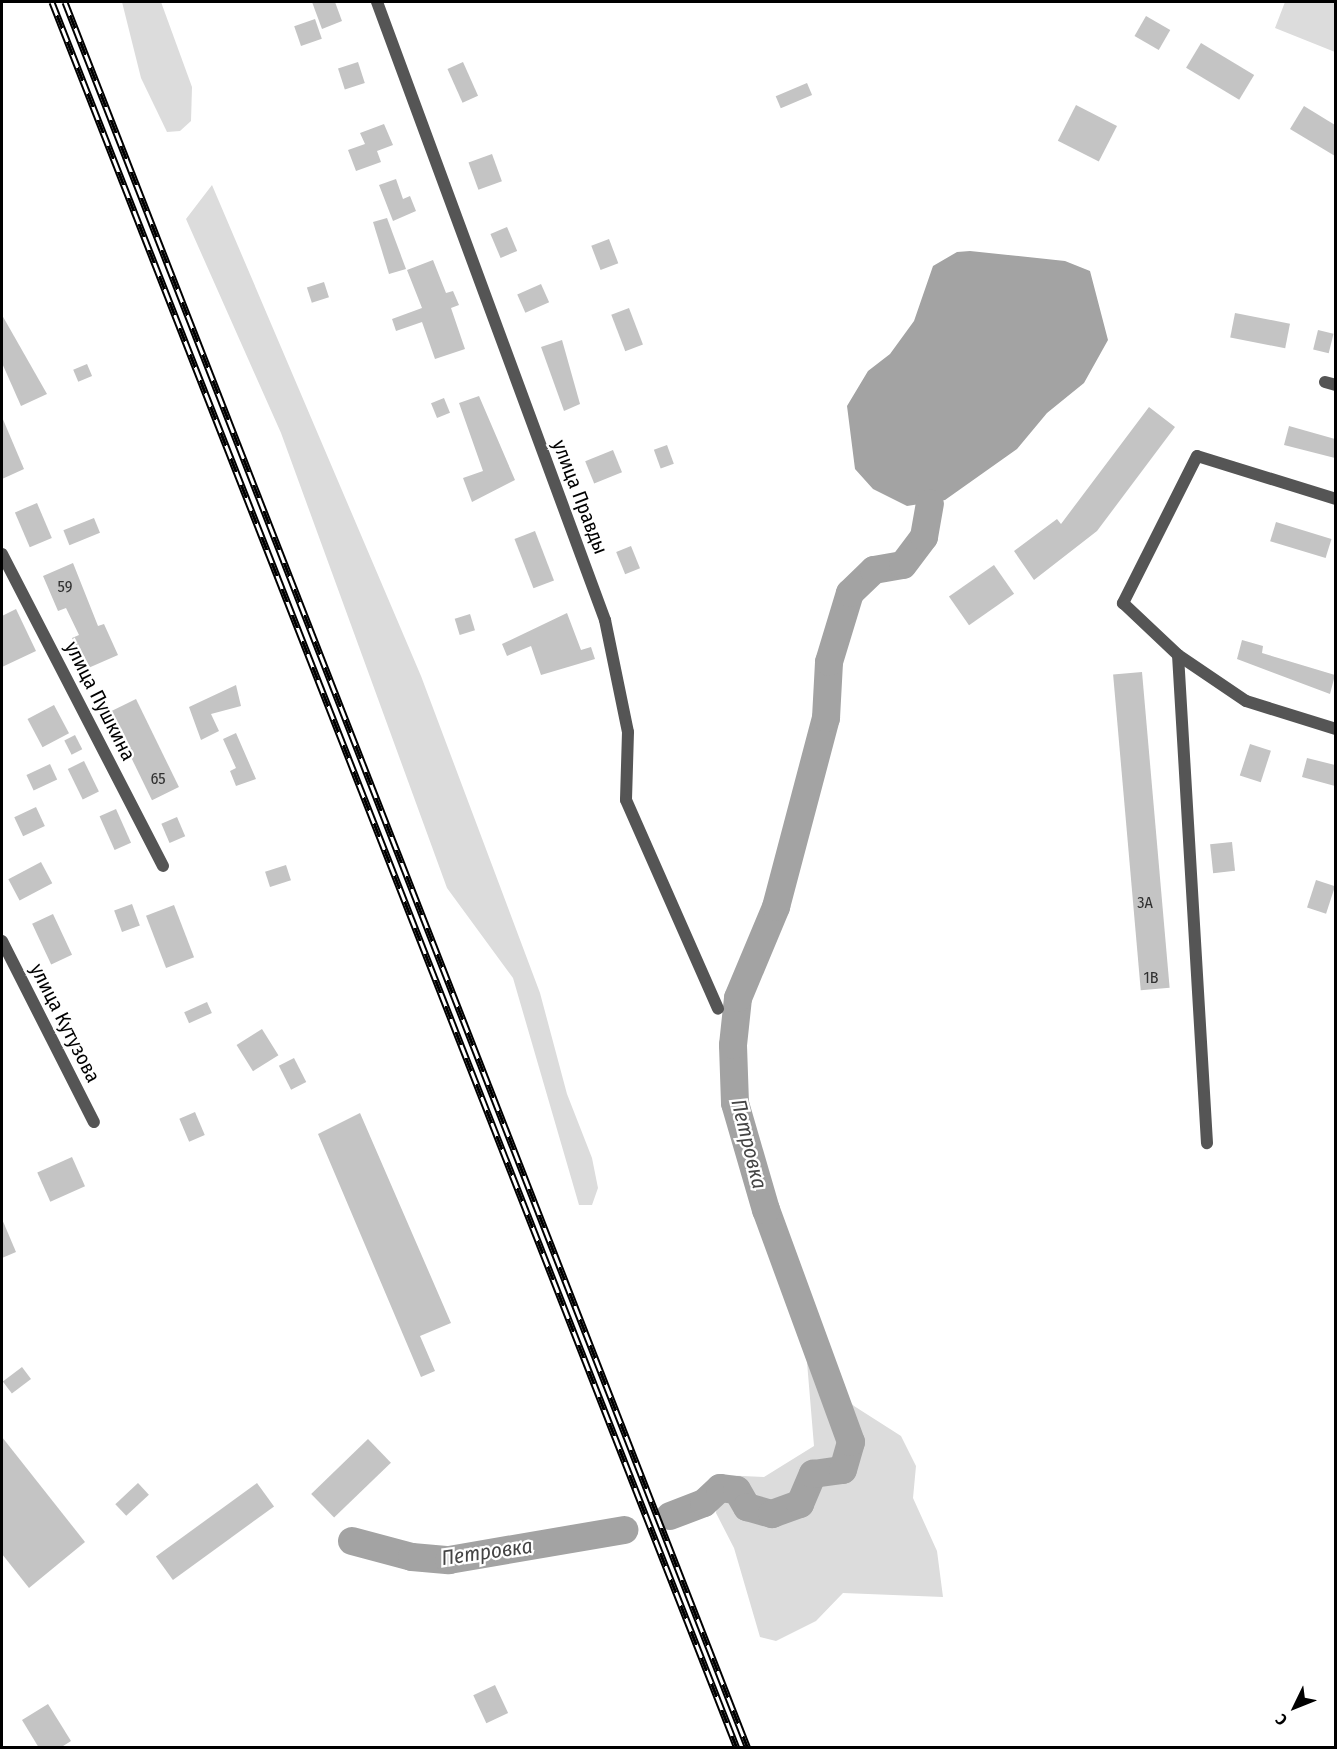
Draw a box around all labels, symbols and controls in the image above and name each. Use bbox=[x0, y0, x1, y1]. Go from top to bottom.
street label: улица Правды bbox=[547, 436, 613, 558]
house number: 59 bbox=[58, 577, 72, 597]
street label: улица Пушкина bbox=[60, 637, 140, 765]
house number: 65 bbox=[150, 769, 166, 789]
house number: 3А bbox=[1137, 893, 1153, 913]
street label: улица Кутузова bbox=[25, 960, 105, 1086]
house number: 1В bbox=[1144, 968, 1158, 988]
water label: Петровка bbox=[726, 1096, 772, 1192]
water label: Петровка bbox=[440, 1533, 534, 1571]
north arrow bbox=[1265, 1677, 1325, 1737]
text: С bbox=[1272, 1710, 1291, 1729]

